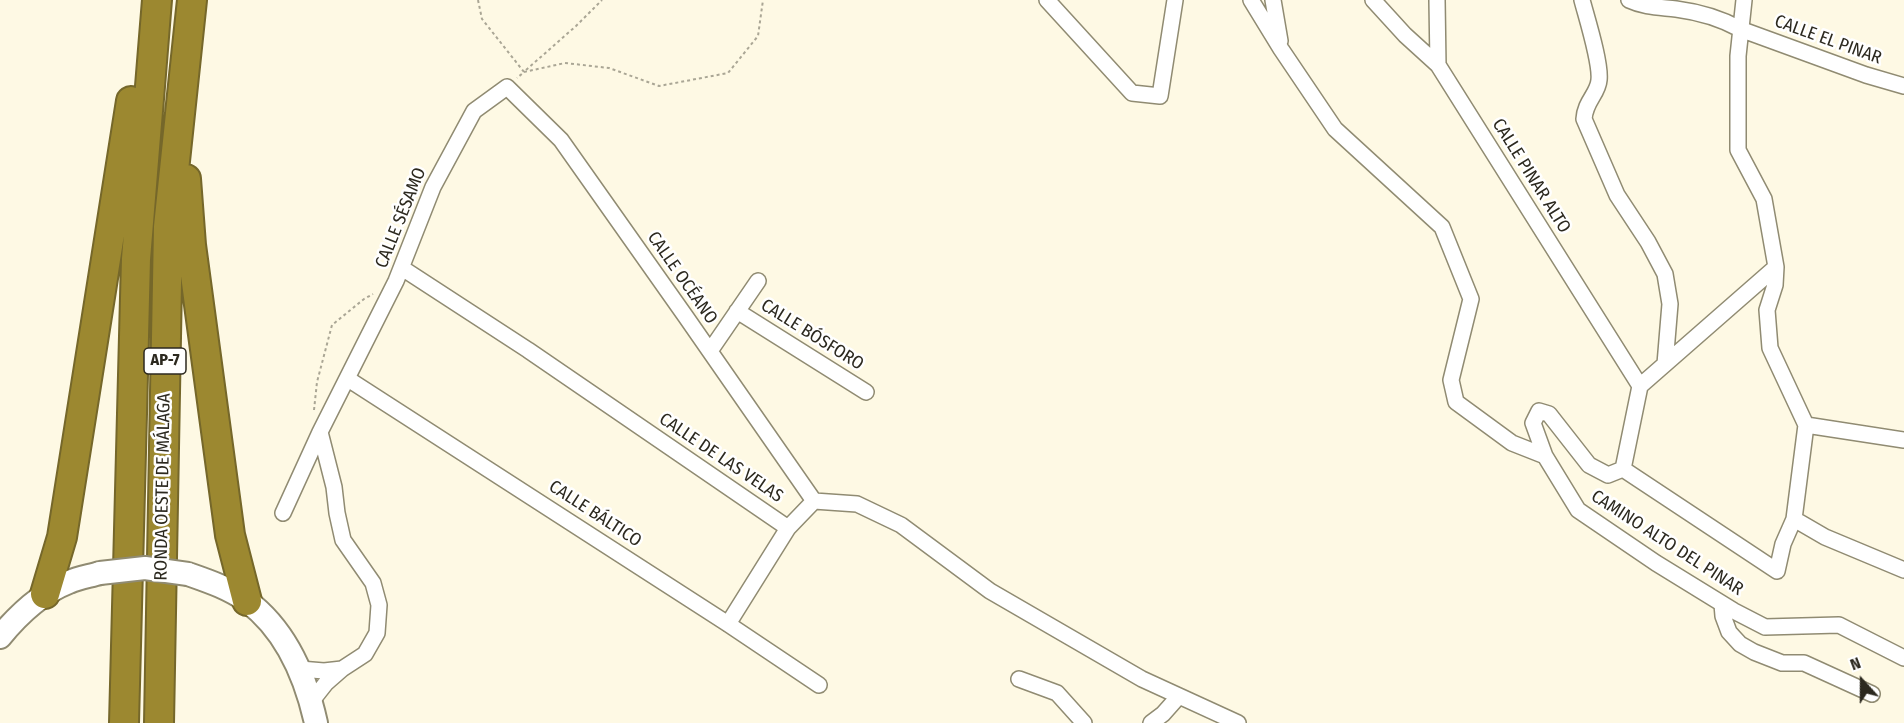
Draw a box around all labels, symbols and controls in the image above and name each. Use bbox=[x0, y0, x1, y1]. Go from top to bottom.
street label: CALLE EL PINAR bbox=[1772, 11, 1884, 69]
street label: CALLE PINAR ALTO bbox=[1487, 115, 1575, 237]
street label: CALLE SÉSAMO bbox=[371, 165, 431, 271]
street label: CALLE OCÉANO bbox=[642, 228, 722, 328]
street label: CALLE BÓSFORO bbox=[757, 295, 867, 375]
road number: AP-7 bbox=[144, 348, 186, 374]
street label: RONDA OESTE DE MÁLAGA bbox=[151, 393, 175, 581]
street label: CALLE DE LAS VELAS bbox=[655, 409, 787, 507]
street label: CALLE BÁLTICO bbox=[545, 476, 645, 552]
street label: CAMINO ALTO DEL PINAR bbox=[1587, 486, 1747, 600]
north arrow bbox=[1832, 651, 1892, 711]
text: N bbox=[1847, 653, 1863, 674]

